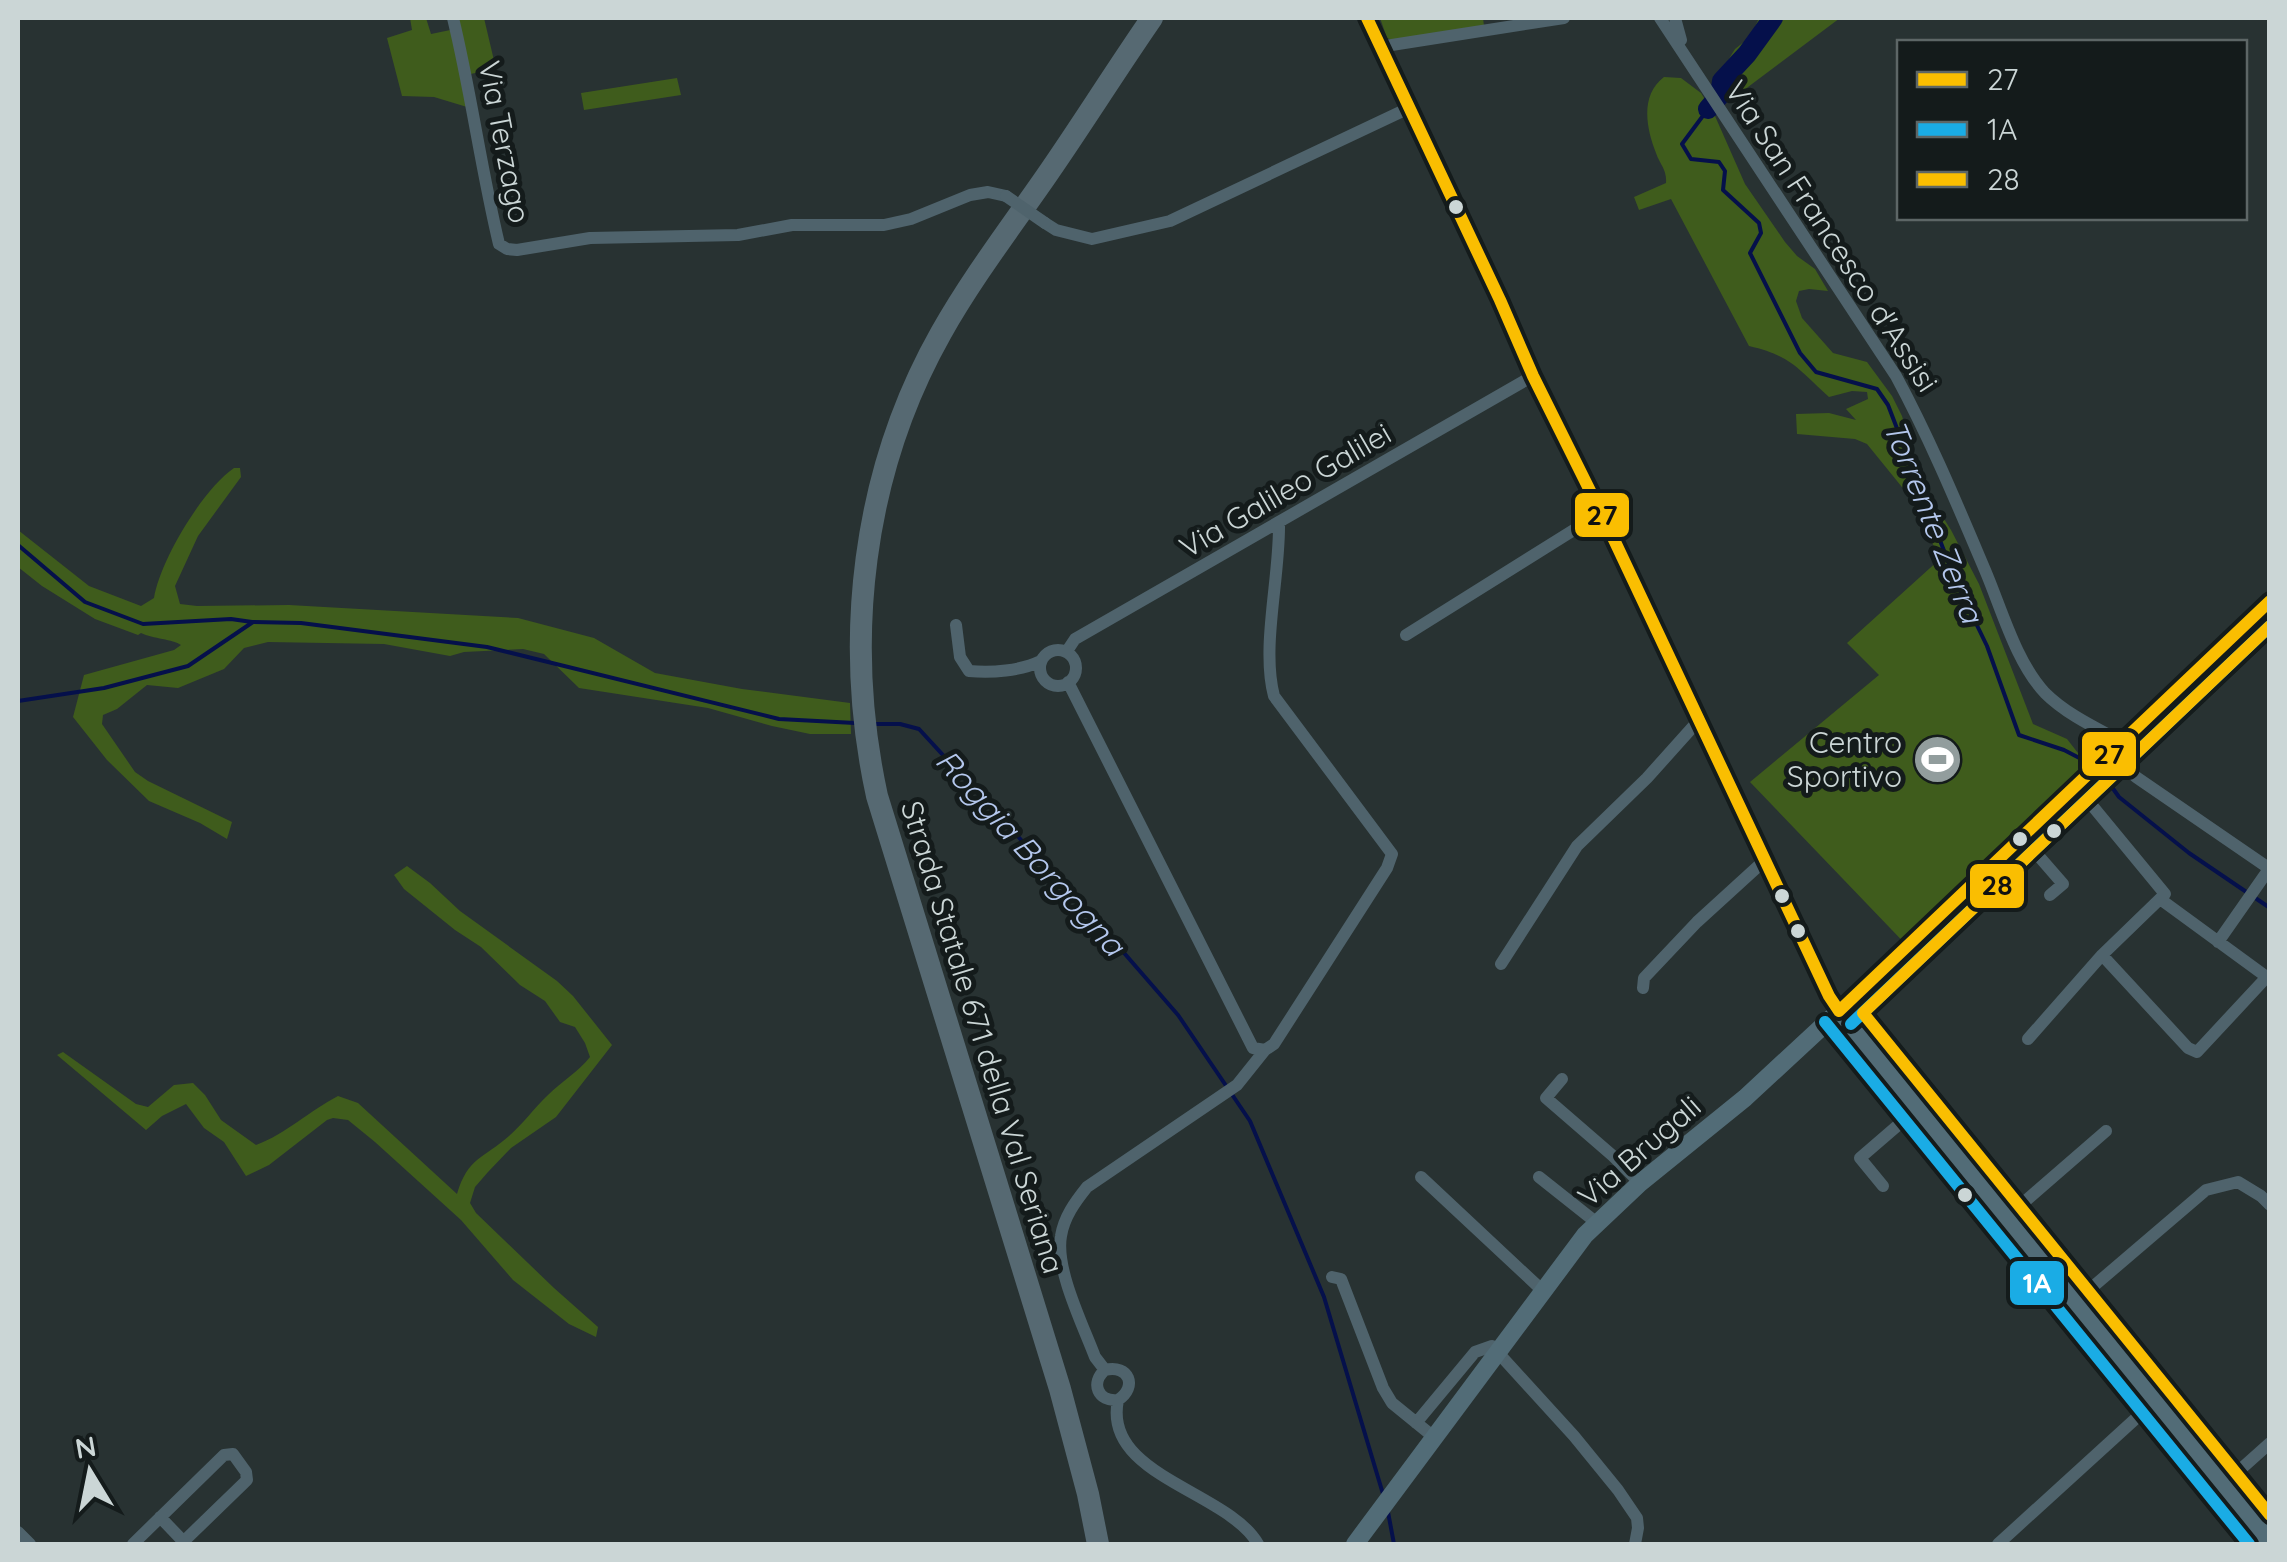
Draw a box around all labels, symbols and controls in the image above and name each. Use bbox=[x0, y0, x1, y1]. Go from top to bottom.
legend bbox=[1897, 40, 2247, 220]
street label: Via Terzago bbox=[471, 58, 539, 226]
text: 27 bbox=[1987, 60, 2018, 98]
street label: Via San Francesco d'Assisi bbox=[1717, 73, 1947, 399]
text: 1A bbox=[1987, 110, 2018, 148]
text: 28 bbox=[1987, 160, 2020, 198]
unlabelled marker bbox=[1446, 197, 1466, 217]
street label: Via Galileo Galilei bbox=[1172, 414, 1398, 566]
water label: Torrente Zerra bbox=[1875, 414, 1993, 630]
line badge: 27 bbox=[1573, 491, 1631, 539]
text: 27 bbox=[1586, 497, 1618, 532]
place label: Centro Sportivo bbox=[1787, 723, 1902, 795]
line badge: 27 bbox=[2080, 730, 2138, 778]
sports icon: Centro Sportivo bbox=[1911, 733, 1963, 785]
text: 27 bbox=[2093, 736, 2125, 771]
water label: Roggia Borgogna bbox=[928, 741, 1135, 965]
street label: Strada Statale 671 della Val Seriana bbox=[893, 796, 1073, 1278]
unlabelled marker bbox=[2044, 821, 2064, 841]
unlabelled marker bbox=[2010, 829, 2030, 849]
line badge: 28 bbox=[1968, 862, 2026, 910]
text: 28 bbox=[1981, 867, 2013, 902]
unlabelled marker bbox=[1772, 886, 1792, 906]
unlabelled marker bbox=[1788, 921, 1808, 941]
street label: Via Brugali bbox=[1570, 1087, 1708, 1215]
unlabelled marker bbox=[1955, 1185, 1975, 1205]
line badge: 1A bbox=[2008, 1259, 2066, 1307]
text: 1A bbox=[2023, 1265, 2051, 1300]
north arrow bbox=[40, 1422, 140, 1522]
text: N bbox=[72, 1428, 99, 1466]

